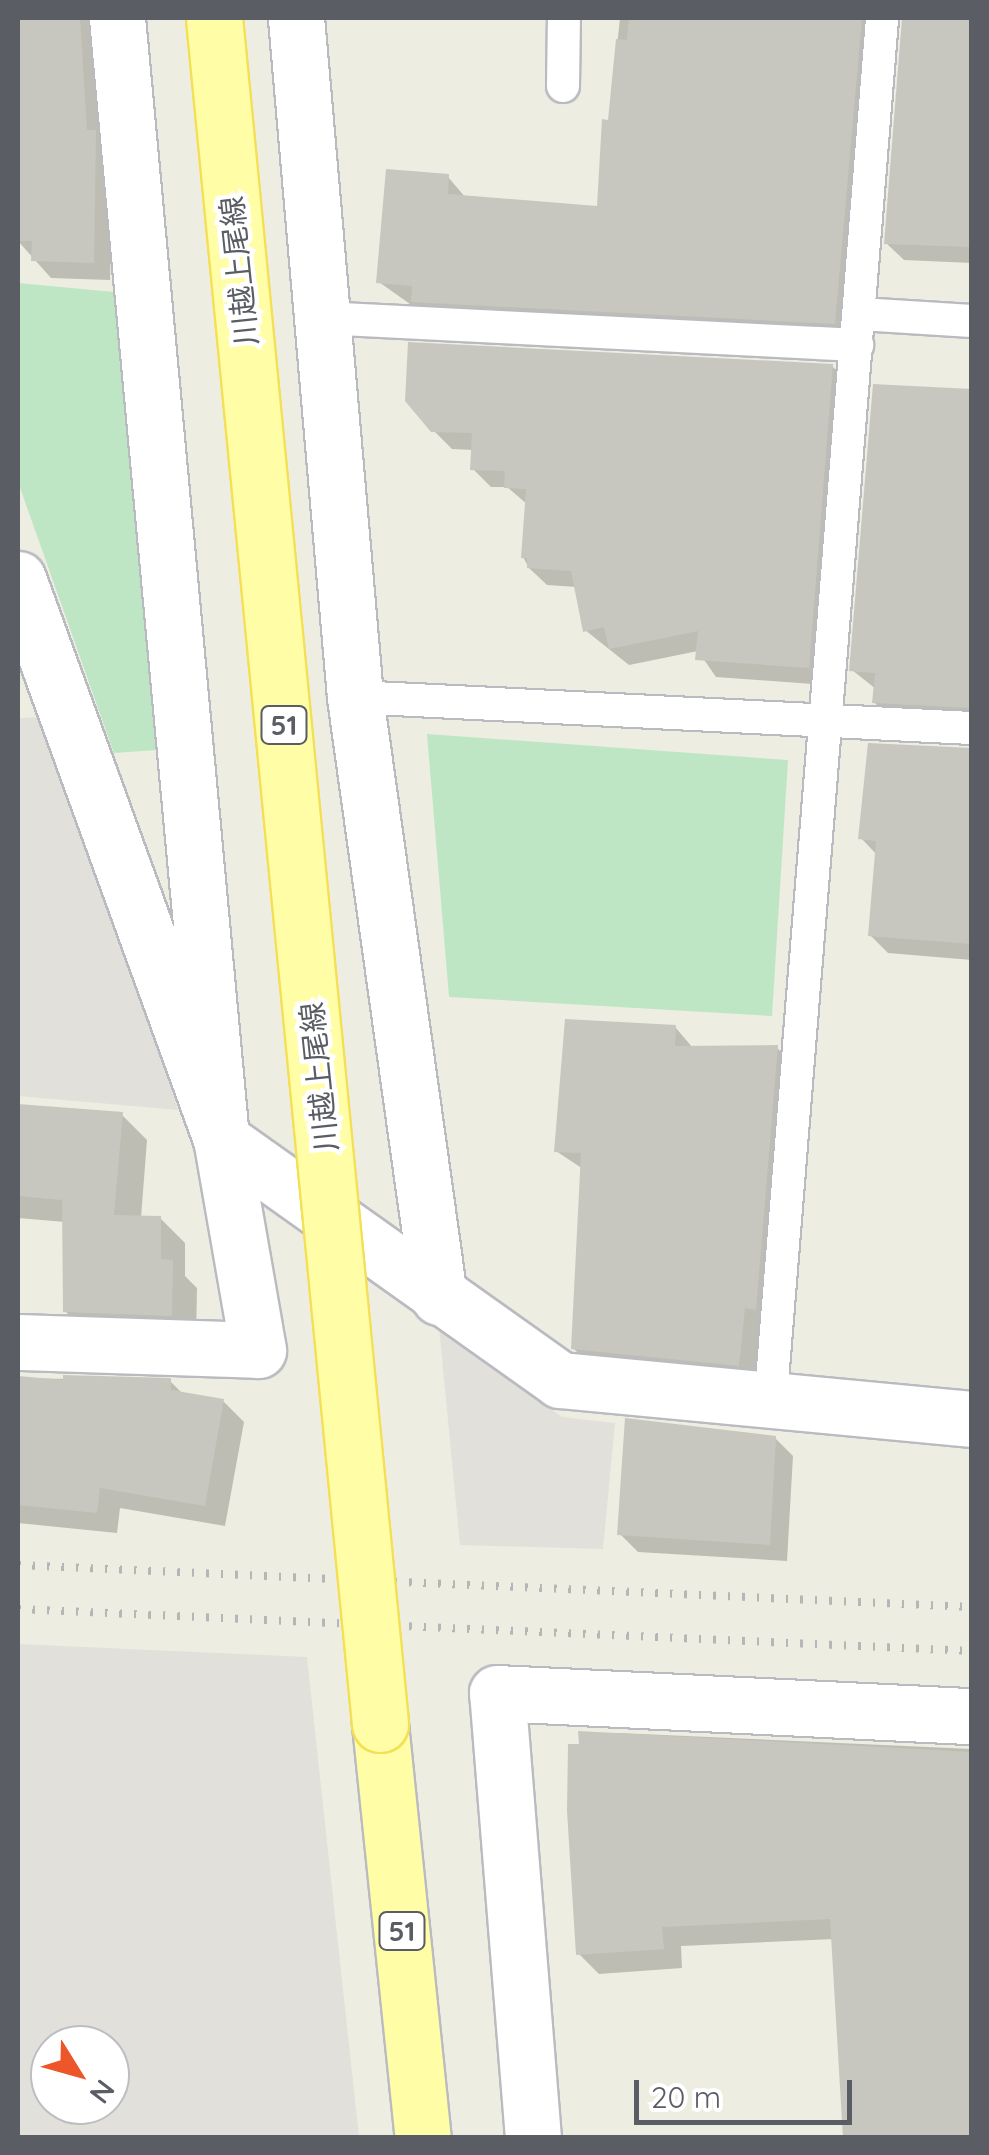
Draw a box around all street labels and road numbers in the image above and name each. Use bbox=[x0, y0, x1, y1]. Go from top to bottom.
street label: 川越上尾線 bbox=[213, 195, 265, 347]
road number: 51 bbox=[259, 702, 309, 748]
street label: 川越上尾線 bbox=[293, 1001, 345, 1153]
road number: 51 bbox=[377, 1908, 427, 1954]

